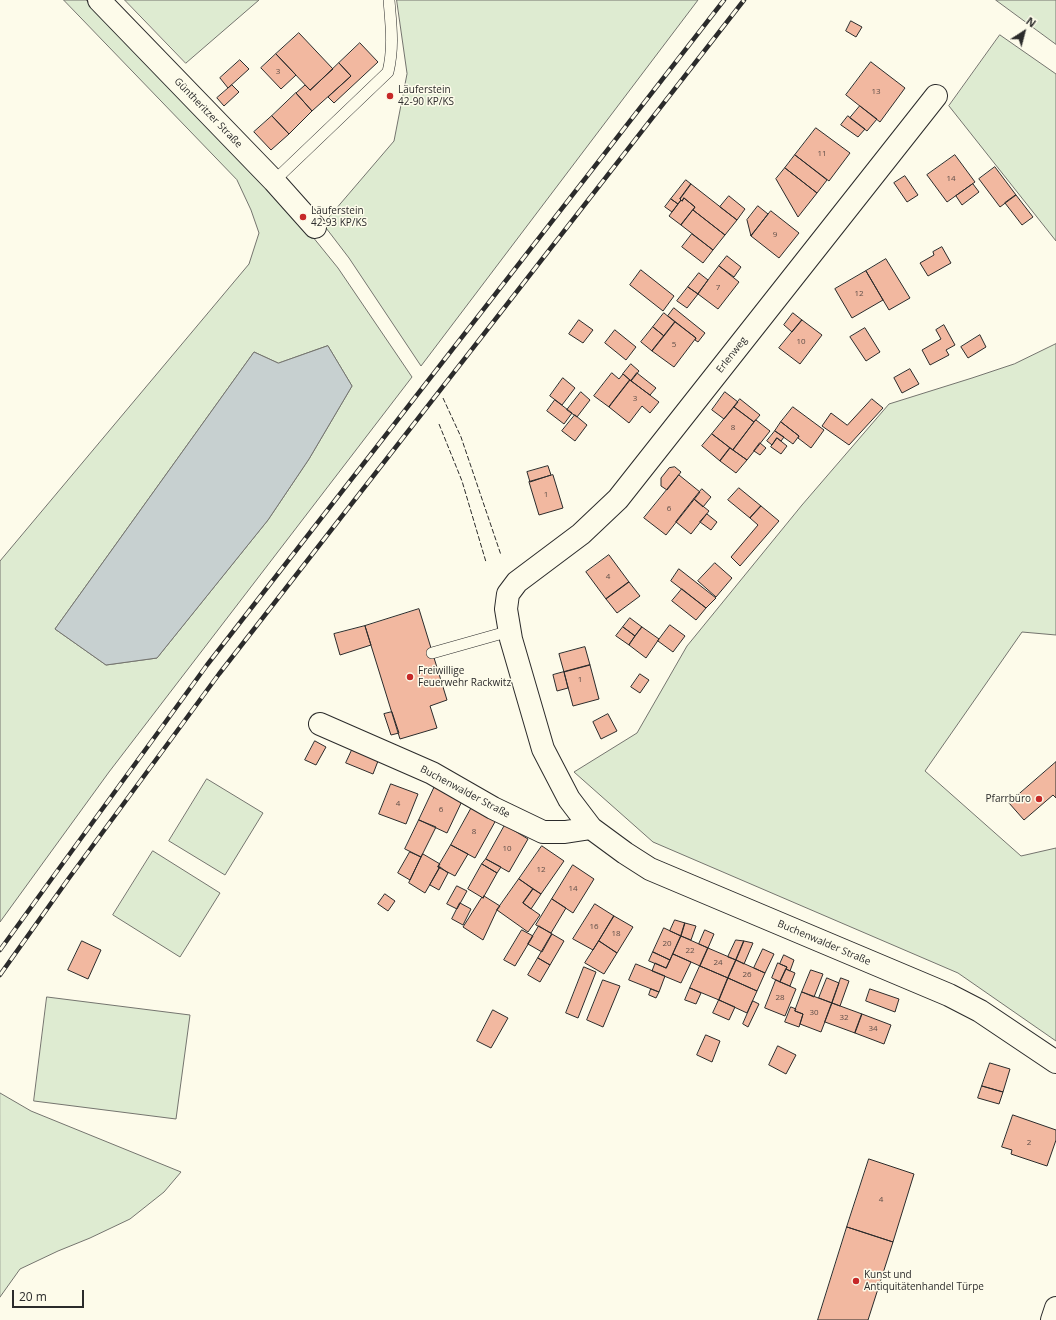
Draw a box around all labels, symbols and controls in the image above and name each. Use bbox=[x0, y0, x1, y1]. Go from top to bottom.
north arrow bbox=[1004, 12, 1044, 52]
text: N bbox=[1023, 13, 1039, 31]
house number: 3 bbox=[276, 67, 280, 77]
street label: Güntheritzer Straße bbox=[172, 76, 244, 150]
place label: Läuferstein 42-90 KP/KS bbox=[398, 84, 454, 108]
house number: 13 bbox=[871, 87, 881, 97]
marker: Läuferstein 42-90 KP/KS bbox=[385, 91, 395, 101]
house number: 11 bbox=[817, 149, 827, 159]
house number: 14 bbox=[946, 174, 956, 184]
place label: Läuferstein 42-93 KP/KS bbox=[311, 205, 367, 228]
marker: Läuferstein 42-93 KP/KS bbox=[298, 212, 308, 222]
house number: 9 bbox=[773, 230, 777, 240]
house number: 7 bbox=[716, 283, 720, 293]
house number: 12 bbox=[854, 289, 864, 299]
street label: Erlenweg bbox=[714, 334, 750, 376]
house number: 10 bbox=[796, 337, 806, 347]
house number: 5 bbox=[672, 340, 676, 350]
house number: 3 bbox=[633, 394, 637, 404]
house number: 8 bbox=[731, 423, 735, 433]
house number: 1 bbox=[544, 490, 548, 500]
house number: 6 bbox=[667, 504, 671, 514]
house number: 4 bbox=[606, 572, 610, 582]
place label: Freiwillige Feuerwehr Rackwitz bbox=[418, 665, 511, 688]
marker: Freiwillige Feuerwehr Rackwitz bbox=[405, 672, 415, 682]
house number: 1 bbox=[578, 675, 582, 685]
street label: Buchenwalder Straße bbox=[418, 763, 512, 821]
place label: Pfarrbüro bbox=[986, 793, 1031, 805]
marker: Pfarrbüro bbox=[1034, 794, 1044, 804]
house number: 4 bbox=[396, 799, 400, 809]
house number: 6 bbox=[439, 805, 443, 815]
house number: 8 bbox=[472, 827, 476, 837]
house number: 10 bbox=[502, 844, 512, 854]
house number: 12 bbox=[536, 865, 546, 875]
house number: 14 bbox=[568, 884, 578, 894]
street label: Buchenwalder Straße bbox=[776, 918, 872, 968]
house number: 16 bbox=[589, 922, 599, 932]
house number: 18 bbox=[611, 929, 621, 939]
house number: 20 bbox=[662, 939, 672, 949]
house number: 22 bbox=[685, 946, 695, 956]
house number: 24 bbox=[713, 958, 723, 968]
house number: 26 bbox=[742, 970, 752, 980]
house number: 28 bbox=[775, 993, 785, 1003]
house number: 30 bbox=[809, 1008, 819, 1018]
house number: 32 bbox=[839, 1013, 849, 1023]
house number: 34 bbox=[868, 1024, 878, 1034]
house number: 2 bbox=[1027, 1138, 1031, 1148]
house number: 4 bbox=[879, 1195, 883, 1205]
place label: Kunst und Antiquitätenhandel Türpe bbox=[864, 1269, 984, 1292]
marker: Kunst und Antiquitätenhandel Türpe bbox=[851, 1276, 861, 1286]
scale bar bbox=[14, 1282, 86, 1308]
text: 20 m bbox=[19, 1288, 47, 1305]

